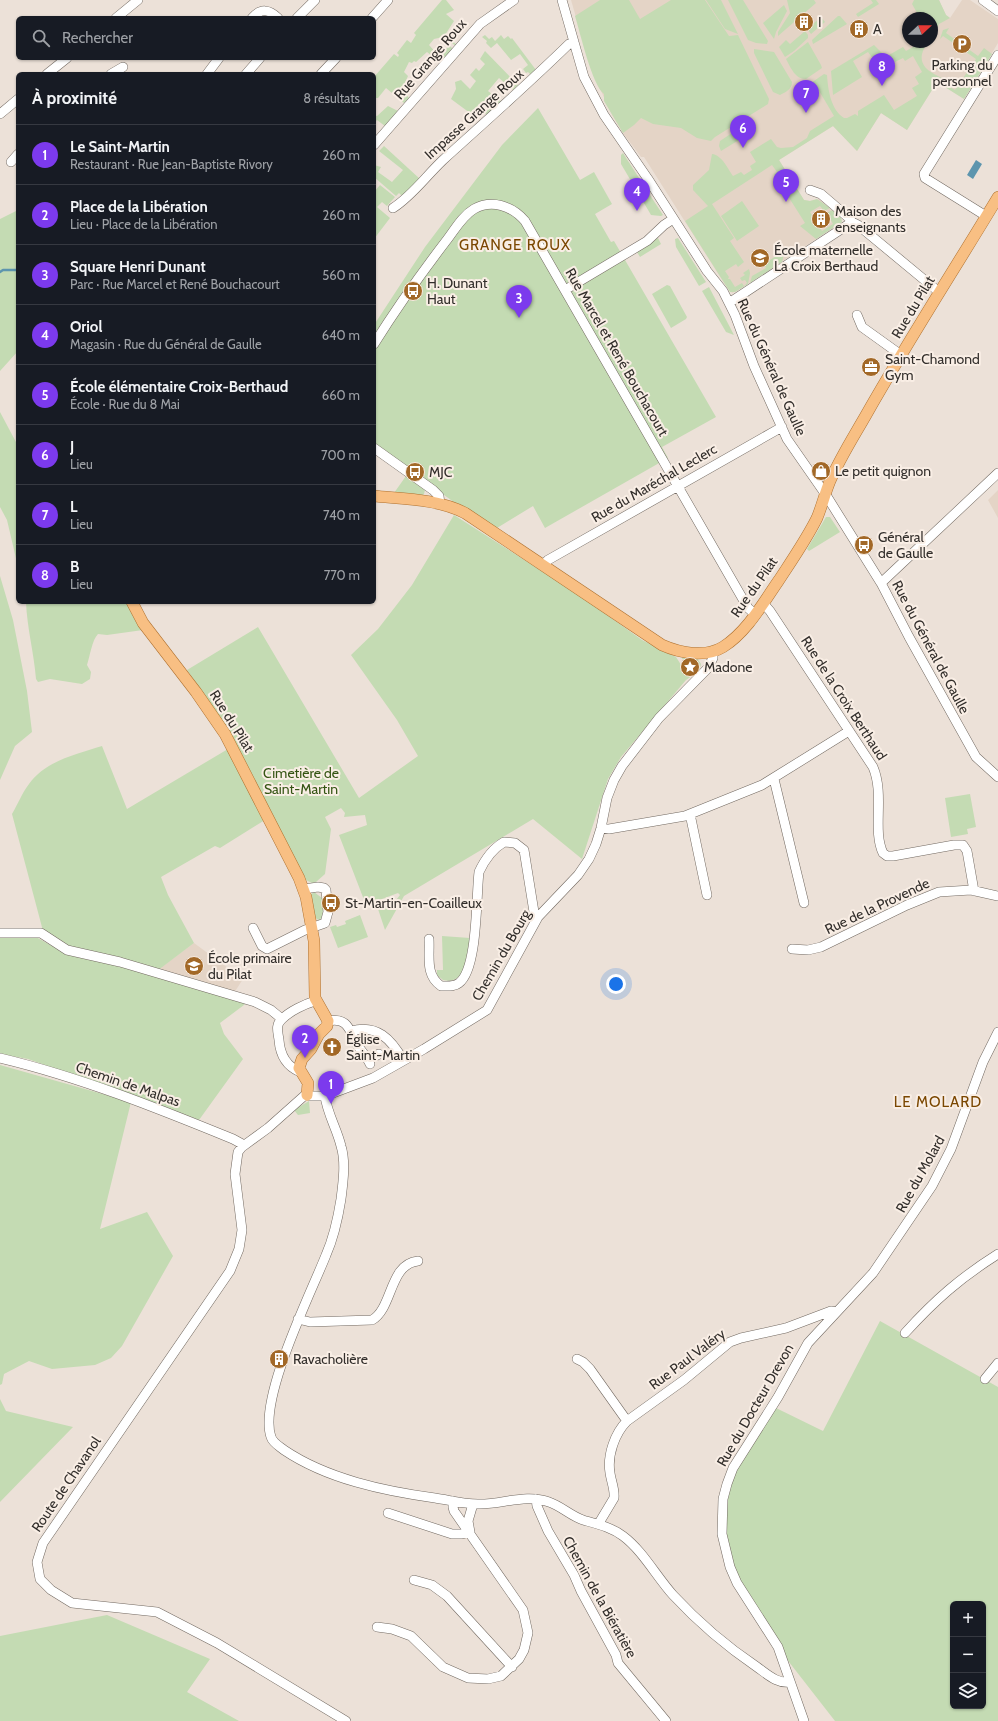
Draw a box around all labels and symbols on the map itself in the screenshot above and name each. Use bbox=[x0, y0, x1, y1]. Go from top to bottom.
building icon: I bbox=[793, 11, 815, 33]
north arrow bbox=[902, 12, 938, 48]
place label: I bbox=[818, 13, 822, 31]
street label: Rue Grange Roux bbox=[390, 15, 470, 103]
building icon: A bbox=[848, 18, 870, 40]
place label: A bbox=[873, 20, 882, 38]
parking icon: Parking du personnel bbox=[951, 33, 973, 55]
pin: 8 bbox=[869, 53, 895, 86]
place label: Parking du personnel bbox=[931, 56, 993, 90]
street label: Impasse Grange Roux bbox=[421, 64, 528, 163]
pin: 7 bbox=[793, 80, 819, 113]
pin: 6 bbox=[730, 115, 756, 148]
pin: 5 bbox=[773, 169, 799, 202]
pin: 4 bbox=[624, 178, 650, 211]
place label: Maison des enseignants bbox=[835, 202, 906, 236]
building icon: Maison des enseignants bbox=[810, 208, 832, 230]
district label: GRANGE ROUX bbox=[459, 236, 571, 254]
place label: École maternelle La Croix Berthaud bbox=[774, 241, 878, 275]
school or university icon: École maternelle La Croix Berthaud bbox=[749, 247, 771, 269]
street label: Rue Marcel et René Bouchacourt bbox=[561, 265, 673, 439]
street label: Rue du Pilat bbox=[887, 272, 939, 342]
place label: H. Dunant Haut bbox=[427, 274, 488, 308]
bus stop icon: H. Dunant Haut bbox=[402, 280, 424, 302]
pin: 3 bbox=[506, 285, 532, 318]
street label: Rue du Général de Gaulle bbox=[734, 296, 810, 438]
place label: Saint-Chamond Gym bbox=[885, 350, 980, 384]
office icon: Saint-Chamond Gym bbox=[860, 356, 882, 378]
street label: Rue du Maréchal Leclerc bbox=[588, 440, 720, 526]
shop icon: Le petit quignon bbox=[810, 460, 832, 482]
bus stop icon: MJC bbox=[404, 461, 426, 483]
place label: Le petit quignon bbox=[835, 462, 931, 480]
place label: MJC bbox=[429, 463, 453, 481]
place label: Général de Gaulle bbox=[878, 528, 933, 562]
bus stop icon: Général de Gaulle bbox=[853, 534, 875, 556]
street label: Rue du Pilat bbox=[727, 553, 782, 621]
street label: Rue du Général de Gaulle bbox=[888, 577, 974, 717]
street label: Rue de la Croix Berthaud bbox=[797, 633, 891, 763]
place icon: Madone bbox=[679, 656, 701, 678]
place label: Madone bbox=[704, 658, 752, 676]
street label: Rue du Pilat bbox=[206, 687, 258, 756]
park label: Cimetière de Saint-Martin bbox=[263, 764, 339, 798]
street label: Rue de la Provende bbox=[822, 874, 932, 938]
bus stop icon: St-Martin-en-Coailleux bbox=[320, 892, 342, 914]
place label: St-Martin-en-Coailleux bbox=[345, 894, 482, 912]
street label: Chemin du Bourg bbox=[468, 905, 535, 1004]
place label: École primaire du Pilat bbox=[208, 949, 292, 983]
school or university icon: École primaire du Pilat bbox=[183, 955, 205, 977]
your location bbox=[606, 974, 626, 994]
pin: 2 bbox=[292, 1025, 318, 1058]
place label: Église Saint-Martin bbox=[346, 1030, 420, 1064]
church icon: Église Saint-Martin bbox=[321, 1036, 343, 1058]
street label: Chemin de Malpas bbox=[73, 1058, 183, 1110]
pin: 1 bbox=[318, 1071, 344, 1104]
district label: LE MOLARD bbox=[894, 1093, 982, 1111]
street label: Rue du Molard bbox=[891, 1132, 949, 1216]
street label: Rue Paul Valéry bbox=[645, 1324, 729, 1394]
street label: Rue du Docteur Drevon bbox=[713, 1340, 798, 1470]
building icon: Ravacholière bbox=[268, 1348, 290, 1370]
place label: Ravacholière bbox=[293, 1350, 368, 1368]
street label: Route de Chavanol bbox=[27, 1432, 105, 1535]
street label: Chemin de la Biératière bbox=[559, 1533, 641, 1661]

